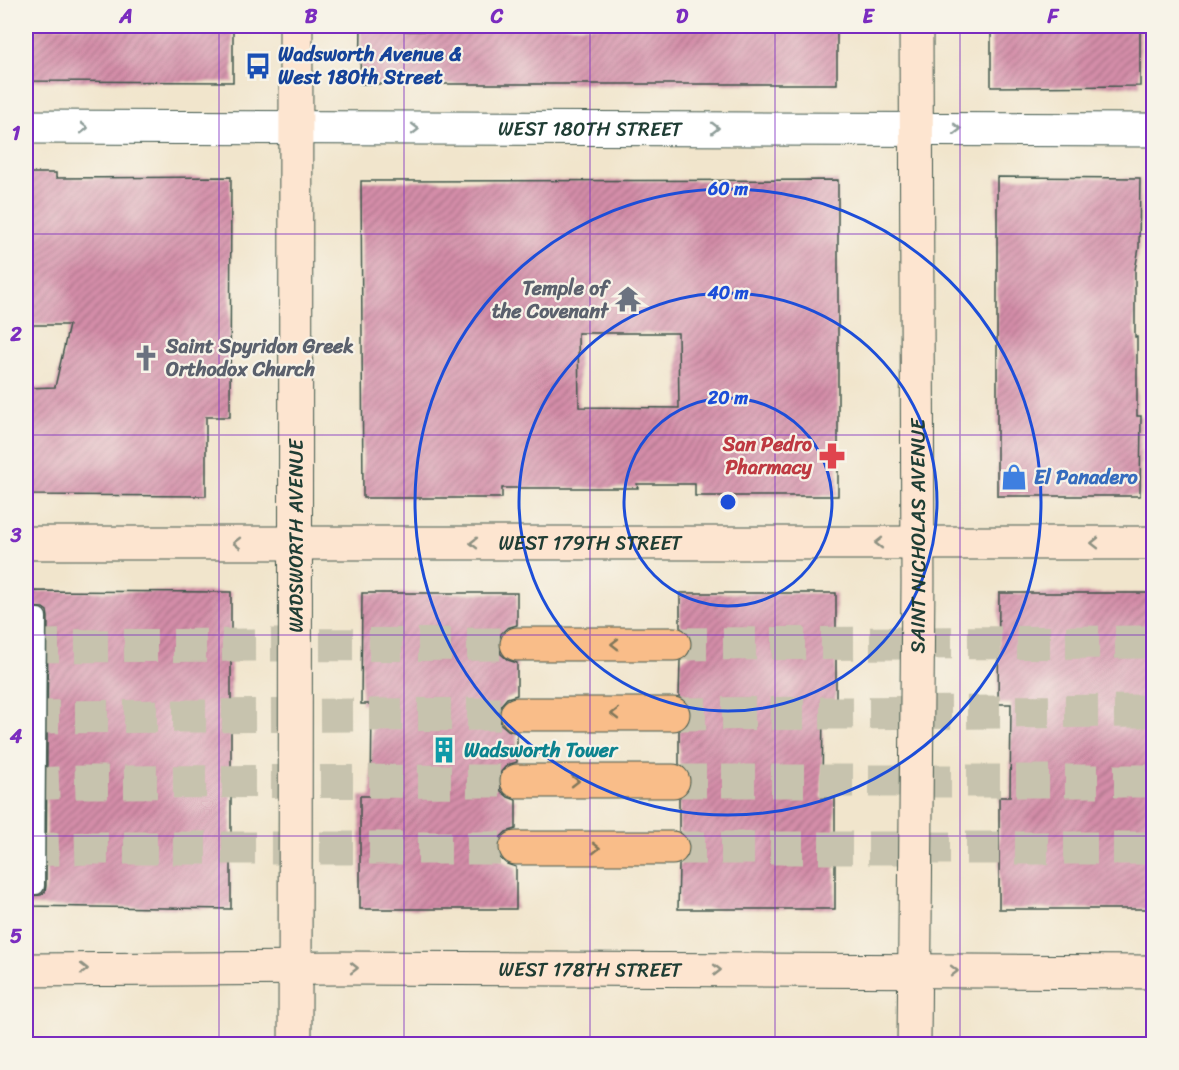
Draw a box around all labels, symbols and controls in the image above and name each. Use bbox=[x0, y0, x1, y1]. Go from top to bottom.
text: A bbox=[118, 0, 133, 34]
text: B bbox=[305, 0, 318, 34]
text: C bbox=[490, 0, 504, 34]
text: D bbox=[676, 0, 689, 34]
text: E bbox=[862, 0, 875, 34]
text: F bbox=[1047, 0, 1060, 34]
place label: Wadsworth Avenue & West 180th Street bbox=[278, 37, 462, 95]
bus stop icon: Wadsworth Avenue & West 180th Street bbox=[243, 51, 273, 81]
street label: WEST 180TH STREET bbox=[498, 111, 683, 146]
text: 1 bbox=[12, 116, 21, 151]
one-way arrow bbox=[79, 121, 88, 134]
one-way arrow bbox=[711, 122, 720, 134]
one-way arrow bbox=[411, 123, 420, 135]
one-way arrow bbox=[952, 123, 961, 135]
text: 60 m bbox=[707, 173, 748, 205]
place label: Temple of the Covenant bbox=[492, 271, 611, 329]
text: 40 m bbox=[706, 277, 749, 309]
temple icon: Temple of the Covenant bbox=[613, 284, 643, 314]
text: 2 bbox=[9, 317, 22, 352]
place label: Saint Spyridon Greek Orthodox Church bbox=[165, 329, 354, 387]
church icon: Saint Spyridon Greek Orthodox Church bbox=[131, 343, 161, 373]
text: 20 m bbox=[707, 382, 748, 414]
street label: SAINT NICHOLAS AVENUE bbox=[900, 417, 936, 654]
place label: San Pedro Pharmacy bbox=[722, 427, 813, 485]
street label: WADSWORTH AVENUE bbox=[278, 437, 313, 633]
pharmacy icon: San Pedro Pharmacy bbox=[817, 441, 847, 471]
place label: El Panadero bbox=[1034, 460, 1138, 495]
shop icon: El Panadero bbox=[999, 462, 1029, 492]
centre of rings bbox=[718, 492, 738, 512]
text: 3 bbox=[10, 518, 22, 553]
street label: WEST 179TH STREET bbox=[498, 526, 683, 561]
one-way arrow bbox=[232, 537, 241, 549]
one-way arrow bbox=[470, 537, 479, 549]
one-way arrow bbox=[875, 537, 884, 549]
one-way arrow bbox=[1091, 537, 1100, 549]
one-way arrow bbox=[611, 638, 620, 650]
one-way arrow bbox=[610, 708, 619, 720]
text: 4 bbox=[9, 719, 23, 754]
place label: Wadsworth Tower bbox=[464, 733, 619, 768]
building icon: Wadsworth Tower bbox=[429, 735, 459, 765]
one-way arrow bbox=[571, 775, 580, 787]
one-way arrow bbox=[591, 842, 600, 854]
text: 5 bbox=[10, 919, 22, 954]
street label: WEST 178TH STREET bbox=[498, 951, 683, 987]
one-way arrow bbox=[350, 962, 359, 974]
one-way arrow bbox=[79, 963, 88, 976]
one-way arrow bbox=[713, 964, 722, 976]
one-way arrow bbox=[950, 965, 959, 977]

